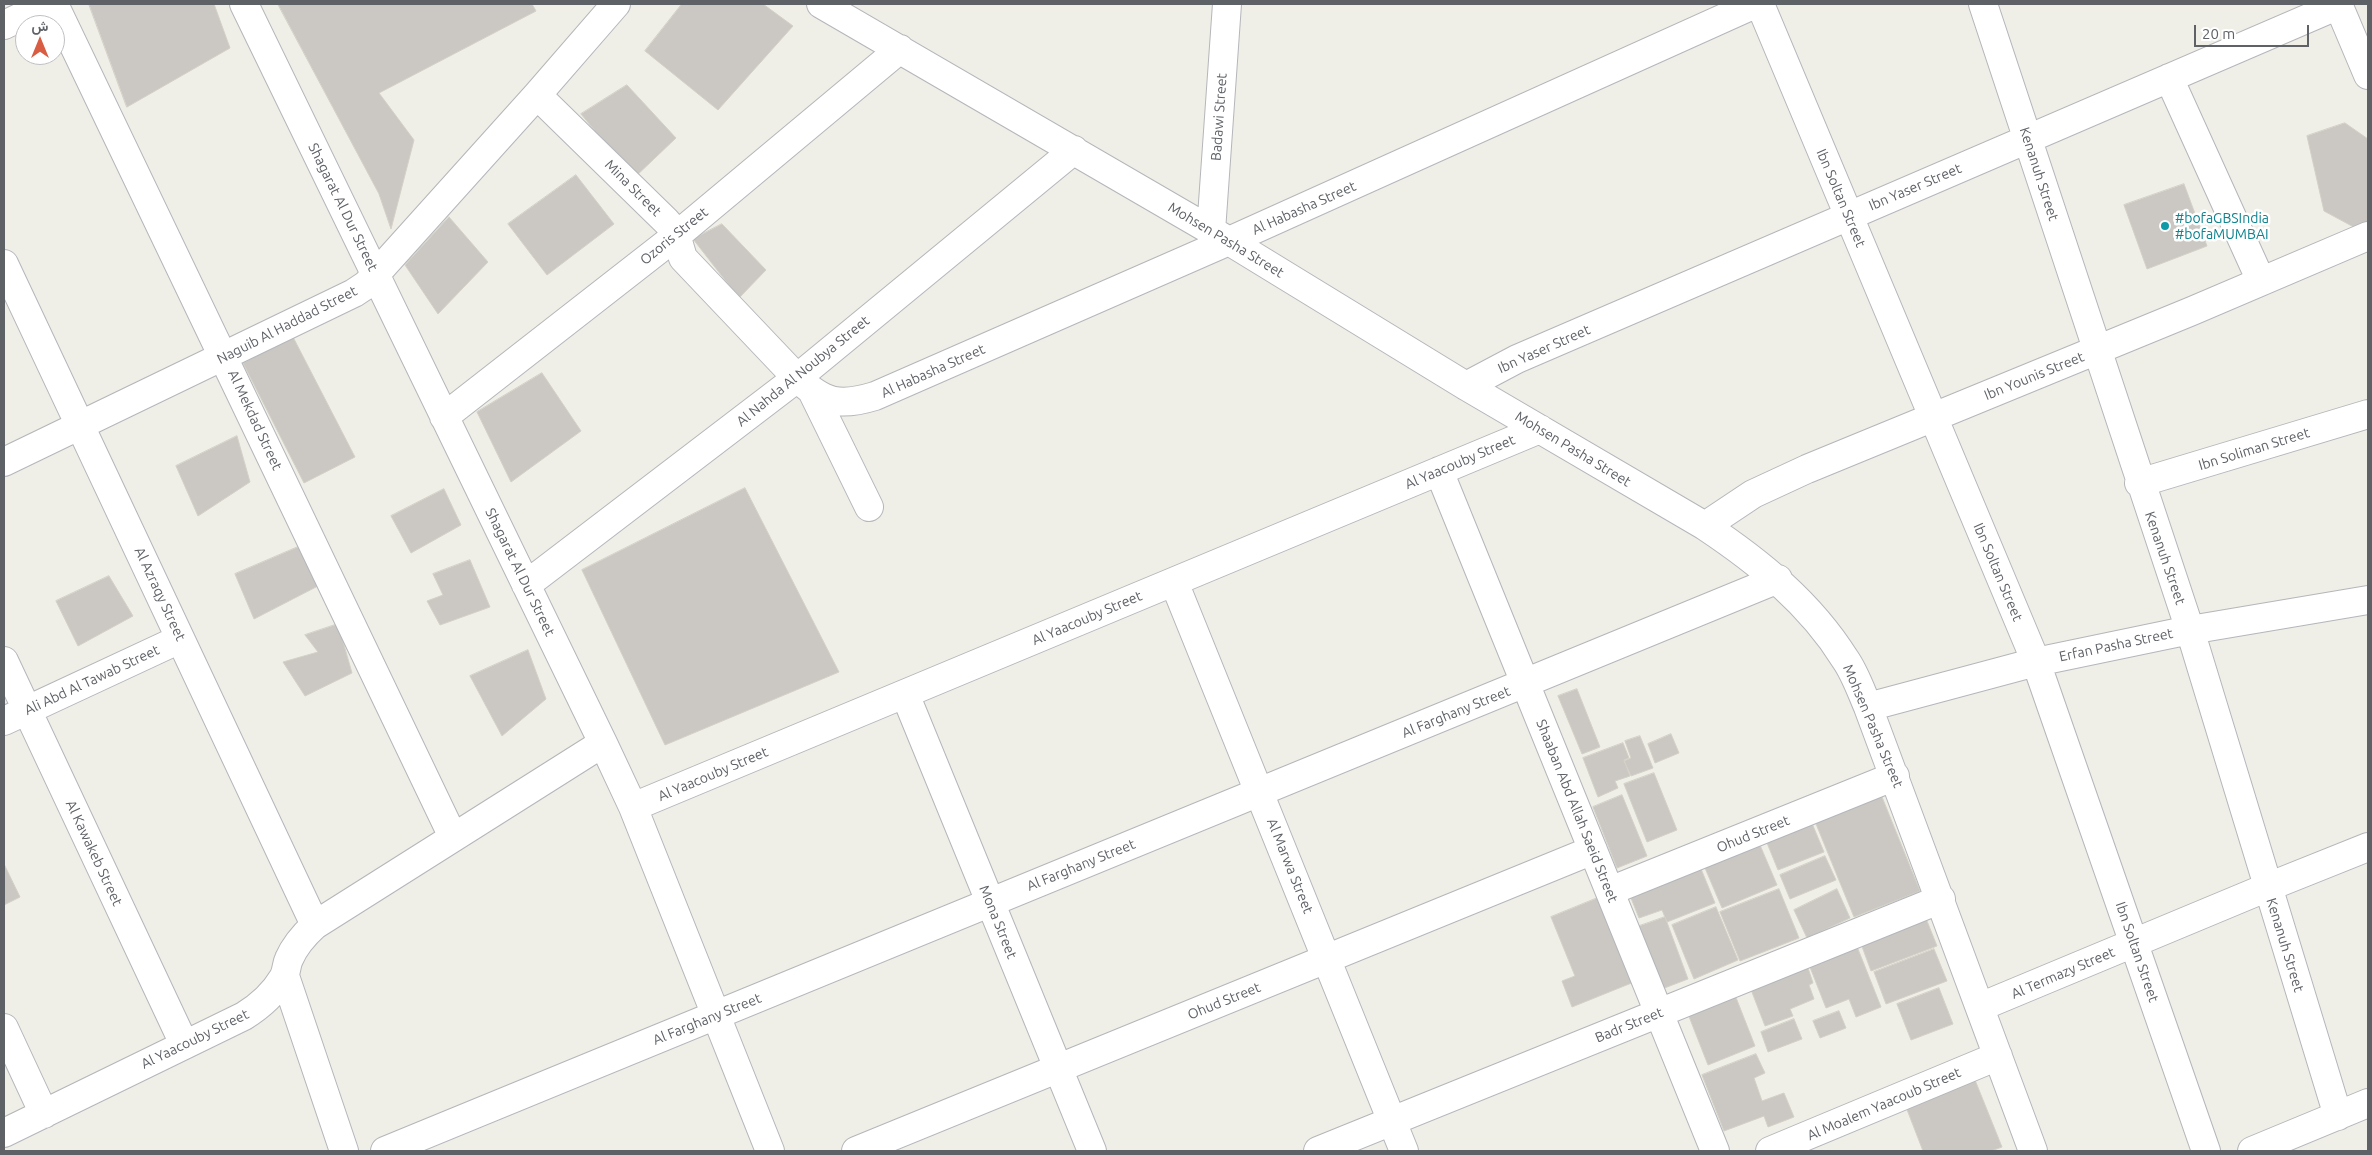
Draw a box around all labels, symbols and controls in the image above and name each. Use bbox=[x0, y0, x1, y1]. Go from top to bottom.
north arrow bbox=[15, 15, 65, 65]
scale bar bbox=[2197, 15, 2312, 47]
text: ش bbox=[32, 18, 48, 34]
text: 20 m bbox=[2202, 25, 2235, 42]
street label: Badawi Street bbox=[1208, 73, 1230, 161]
street label: Kenanuh Street bbox=[2016, 125, 2062, 223]
street label: Shagarat Al Dur Street bbox=[305, 140, 381, 274]
street label: Ibn Soltan Street bbox=[1813, 146, 1869, 250]
street label: Mina Street bbox=[601, 156, 665, 220]
street label: Ibn Yaser Street bbox=[1866, 160, 1964, 214]
street label: Al Habasha Street bbox=[1249, 178, 1359, 238]
street label: Mohsen Pasha Street bbox=[1165, 199, 1287, 281]
street label: Ozoris Street bbox=[637, 204, 711, 268]
place label: #bofaGBSIndia #bofaMUMBAI bbox=[2175, 210, 2269, 242]
marker: #bofaGBSIndia #bofaMUMBAI bbox=[2159, 220, 2171, 232]
street label: Naguib Al Haddad Street bbox=[214, 282, 360, 368]
street label: Al Nahda Al Noubya Street bbox=[733, 312, 873, 430]
street label: Ibn Yaser Street bbox=[1495, 321, 1593, 377]
street label: Al Habasha Street bbox=[878, 341, 988, 401]
street label: Ibn Younis Street bbox=[1982, 348, 2086, 404]
street label: Al Mekdad Street bbox=[224, 367, 286, 473]
street label: Mohsen Pasha Street bbox=[1512, 408, 1634, 490]
street label: Ibn Soliman Street bbox=[2196, 424, 2312, 474]
street label: Al Yaacouby Street bbox=[1402, 431, 1518, 493]
street label: Shagarat Al Dur Street bbox=[482, 505, 558, 639]
street label: Kenanuh Street bbox=[2141, 509, 2189, 607]
street label: Ibn Soltan Street bbox=[1970, 520, 2026, 624]
street label: Al Azraqy Street bbox=[131, 544, 189, 644]
street label: Al Yaacouby Street bbox=[1029, 587, 1145, 649]
street label: Erfan Pasha Street bbox=[2058, 625, 2174, 665]
street label: Ali Abd Al Tawab Street bbox=[22, 641, 162, 719]
street label: Mohsen Pasha Street bbox=[1839, 662, 1907, 790]
street label: Al Farghany Street bbox=[1399, 683, 1513, 741]
street label: Shaaban Abd Allah Saeid Street bbox=[1532, 717, 1622, 905]
street label: Al Yaacouby Street bbox=[655, 743, 771, 805]
street label: Al Kawakeb Street bbox=[62, 797, 126, 909]
street label: Ohud Street bbox=[1714, 812, 1792, 856]
street label: Al Marwa Street bbox=[1263, 816, 1317, 916]
street label: Al Farghany Street bbox=[1024, 836, 1138, 894]
street label: Mona Street bbox=[976, 883, 1020, 961]
street label: Kenanuh Street bbox=[2263, 896, 2307, 994]
street label: Ibn Soltan Street bbox=[2112, 900, 2162, 1004]
street label: Al Termazy Street bbox=[2009, 944, 2117, 1002]
street label: Ohud Street bbox=[1185, 979, 1263, 1023]
street label: Al Farghany Street bbox=[650, 990, 764, 1048]
street label: Badr Street bbox=[1593, 1004, 1665, 1046]
street label: Al Yaacouby Street bbox=[138, 1006, 252, 1072]
street label: Al Moalem Yaacoub Street bbox=[1805, 1064, 1963, 1144]

